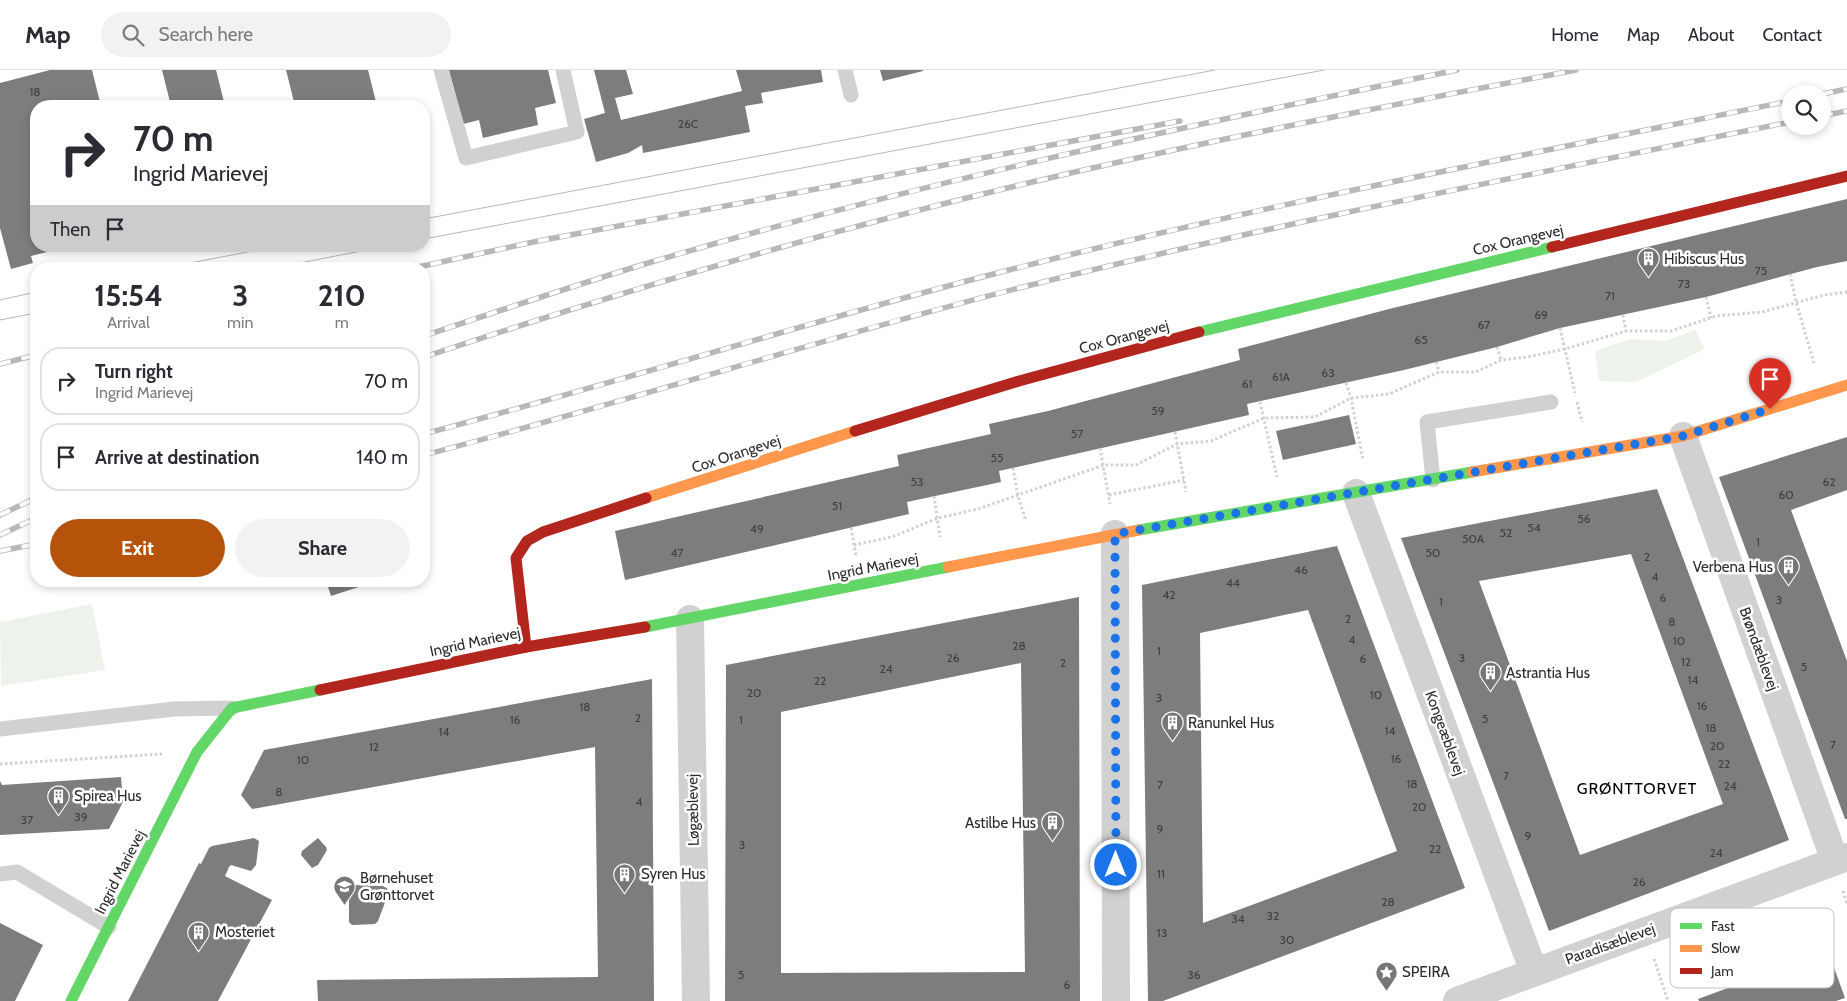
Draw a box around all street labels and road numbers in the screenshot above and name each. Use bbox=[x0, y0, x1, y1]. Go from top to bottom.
street label: Cox Orangevej bbox=[1471, 221, 1565, 259]
street label: Cox Orangevej bbox=[1077, 316, 1171, 358]
street label: Cox Orangevej bbox=[689, 431, 783, 477]
street label: Ingrid Marievej bbox=[826, 549, 920, 585]
street label: Brøndæblevej bbox=[1736, 605, 1782, 693]
street label: Ingrid Marievej bbox=[428, 624, 522, 660]
street label: Kongeæblevej bbox=[1421, 688, 1469, 778]
street label: Løgæblevej bbox=[683, 774, 703, 846]
street label: Ingrid Marievej bbox=[91, 827, 149, 917]
street label: Paradisæblevej bbox=[1563, 919, 1657, 969]

